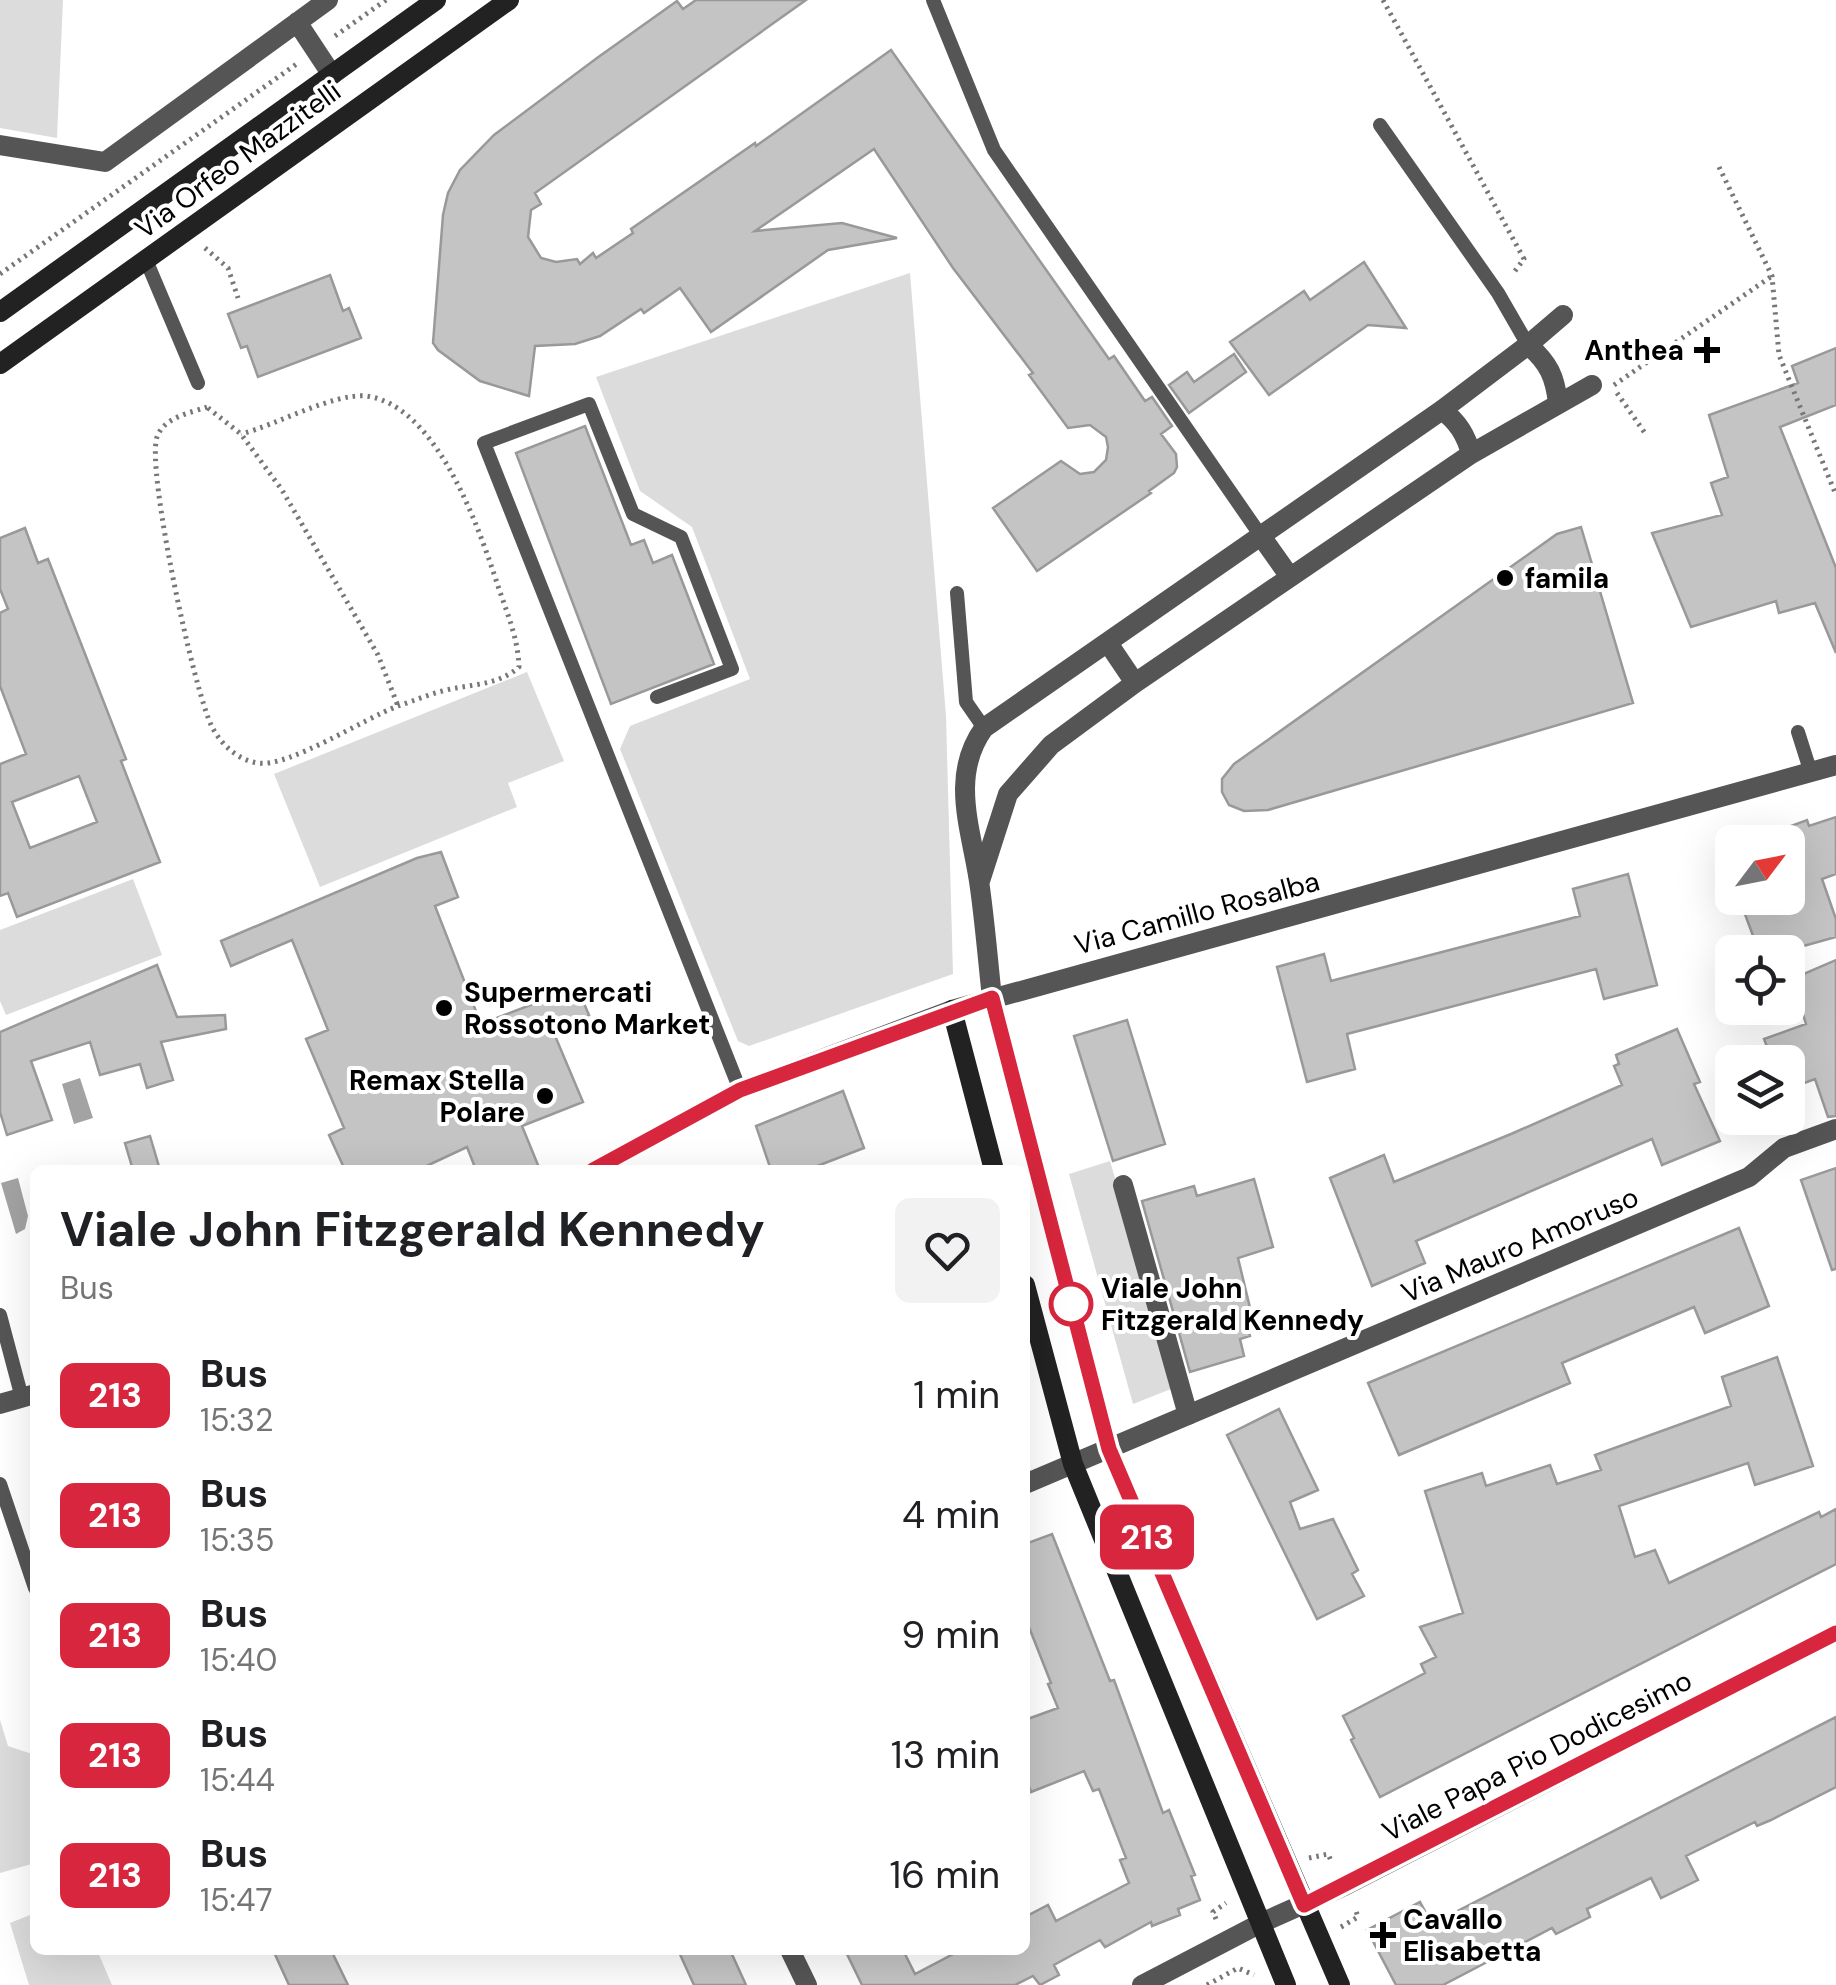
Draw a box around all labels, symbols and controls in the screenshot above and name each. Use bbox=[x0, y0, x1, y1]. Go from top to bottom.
street label: Via Orfeo Mazzitelli bbox=[128, 73, 348, 247]
place label: Anthea bbox=[1584, 332, 1684, 369]
marker: Anthea bbox=[1694, 337, 1720, 363]
place label: famila bbox=[1525, 560, 1609, 597]
marker: famila bbox=[1494, 567, 1516, 589]
north arrow bbox=[1715, 825, 1805, 915]
map controls bbox=[1715, 825, 1805, 1135]
street label: Via Camillo Rosalba bbox=[1070, 862, 1324, 964]
button: locate bbox=[1715, 935, 1805, 1025]
place label: Supermercati Rossotono Market bbox=[464, 974, 710, 1043]
marker: Supermercati Rossotono Market bbox=[433, 997, 455, 1019]
button: layers bbox=[1715, 1045, 1805, 1135]
place label: Remax Stella Polare bbox=[349, 1062, 525, 1131]
marker: Remax Stella Polare bbox=[534, 1085, 556, 1107]
street label: Via Mauro Amoruso bbox=[1396, 1178, 1644, 1312]
text: Viale John Fitzgerald Kennedy bbox=[60, 1198, 765, 1261]
button: heart bbox=[895, 1198, 1000, 1303]
text: Bus bbox=[60, 1267, 114, 1309]
place label: Viale John Fitzgerald Kennedy bbox=[1101, 1270, 1364, 1339]
marker: Viale John Fitzgerald Kennedy bbox=[1050, 1283, 1092, 1325]
text: Bus bbox=[200, 1349, 268, 1399]
text: 1 min bbox=[913, 1370, 1000, 1420]
text: 213 bbox=[88, 1372, 142, 1418]
text: 15:32 bbox=[200, 1399, 273, 1441]
text: Bus bbox=[200, 1469, 268, 1519]
text: 4 min bbox=[902, 1490, 1000, 1540]
text: 213 bbox=[88, 1492, 142, 1538]
line badge: 213 bbox=[1090, 1504, 1204, 1570]
text: 213 bbox=[1120, 1514, 1174, 1560]
text: 15:35 bbox=[200, 1519, 274, 1561]
text: Bus bbox=[200, 1589, 268, 1639]
text: 9 min bbox=[901, 1610, 1000, 1660]
text: 213 bbox=[88, 1612, 142, 1658]
text: 15:40 bbox=[200, 1639, 277, 1681]
street label: Viale Papa Pio Dodicesimo bbox=[1376, 1662, 1698, 1850]
text: Bus bbox=[200, 1709, 268, 1759]
text: 13 min bbox=[891, 1730, 1000, 1780]
text: 213 bbox=[88, 1732, 142, 1778]
text: 15:44 bbox=[200, 1759, 275, 1801]
text: Bus bbox=[200, 1829, 268, 1879]
text: 16 min bbox=[889, 1850, 1000, 1900]
text: 213 bbox=[88, 1852, 142, 1898]
text: 15:47 bbox=[200, 1879, 272, 1921]
place label: Cavallo Elisabetta bbox=[1403, 1901, 1541, 1970]
marker: Cavallo Elisabetta bbox=[1372, 1924, 1394, 1946]

